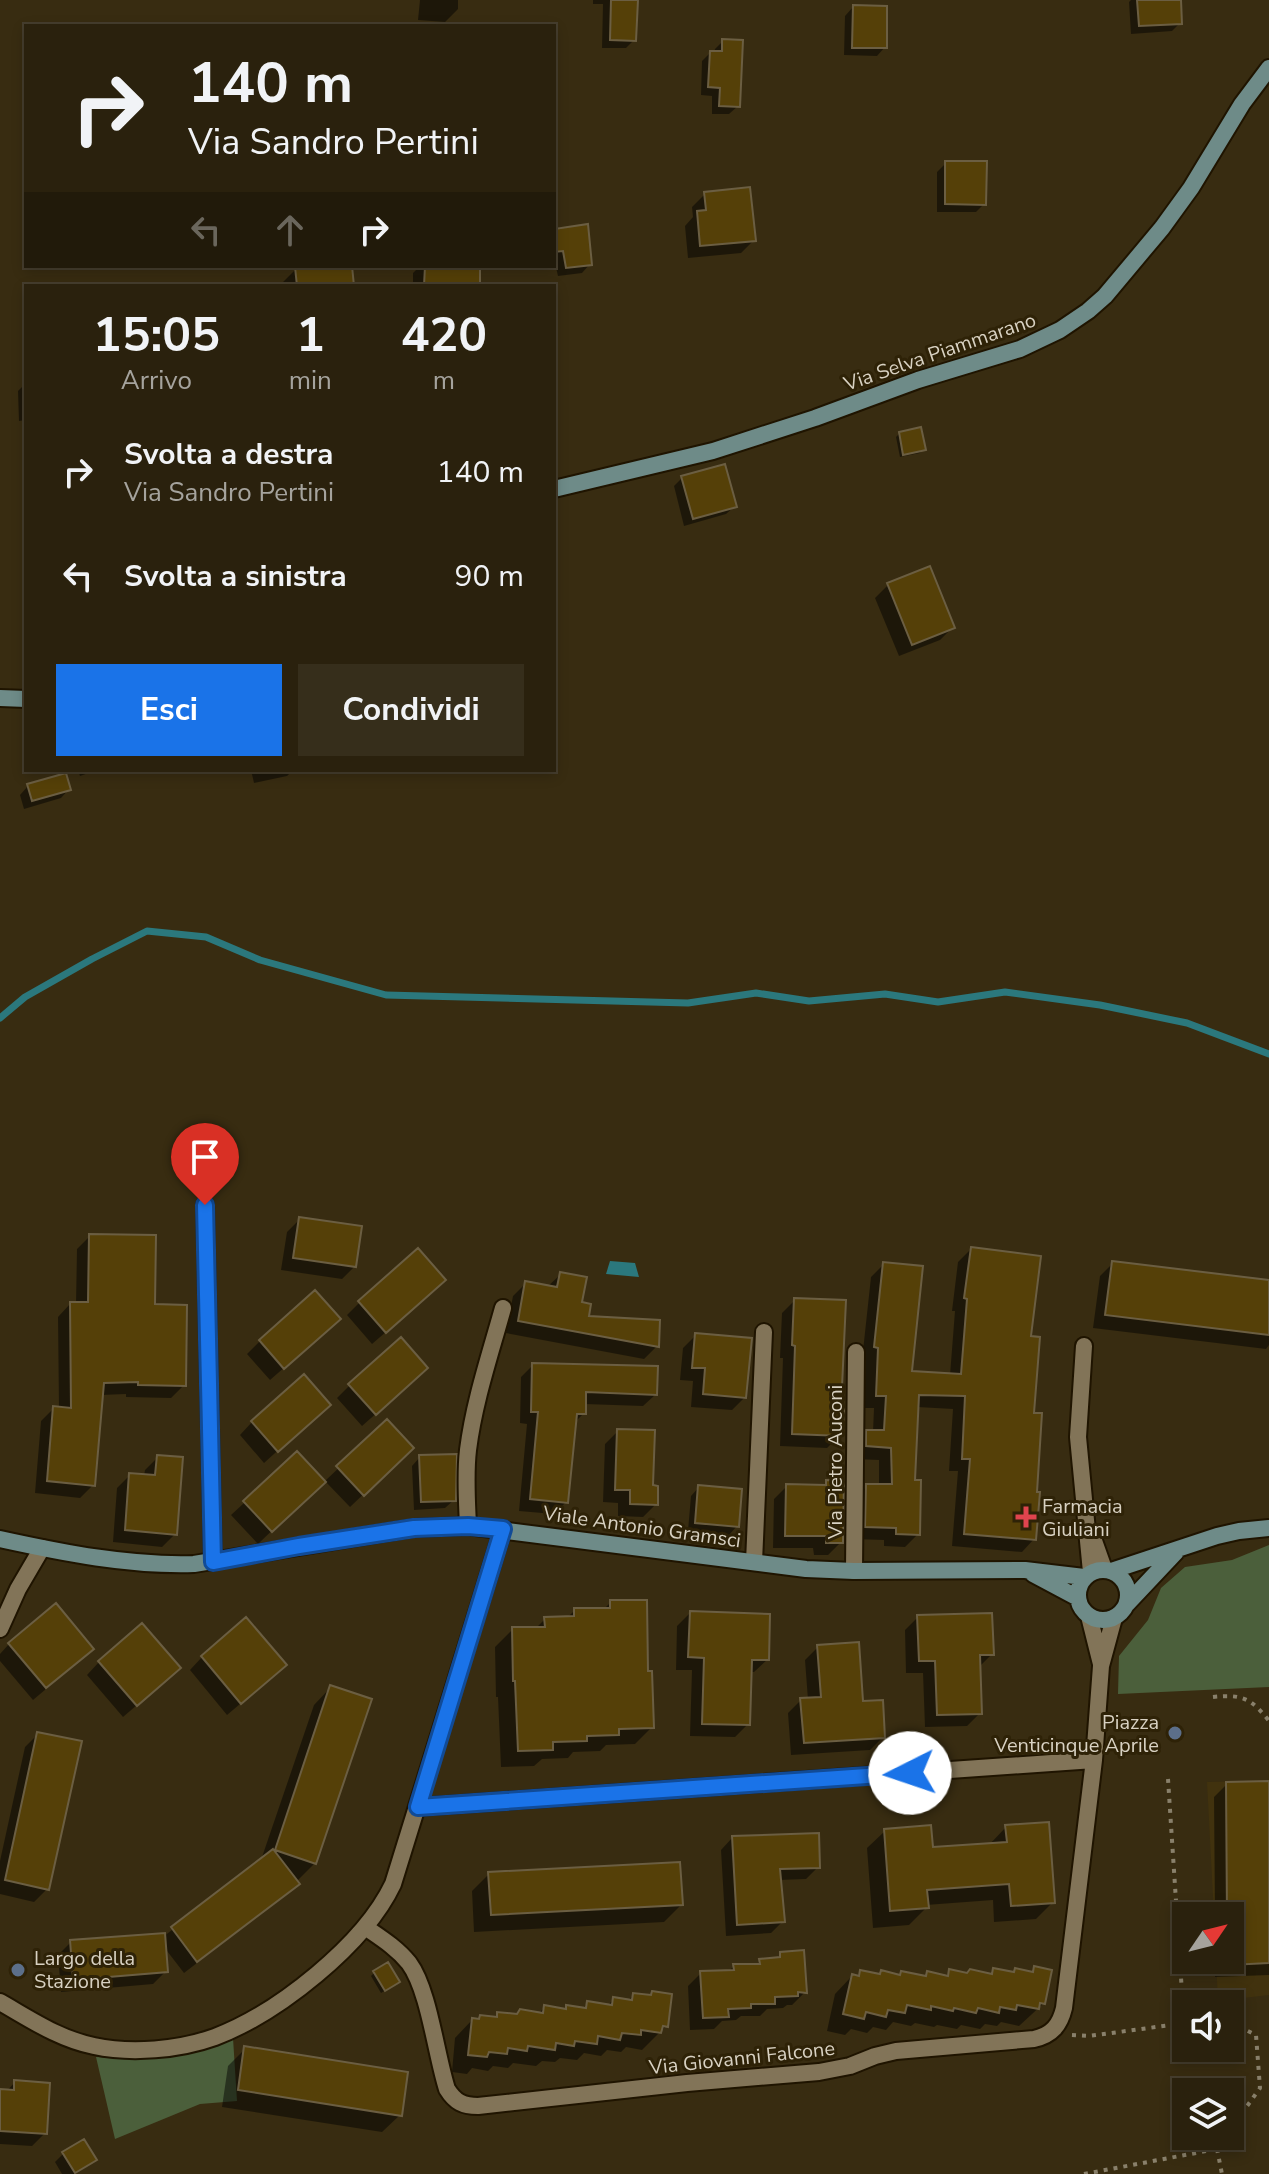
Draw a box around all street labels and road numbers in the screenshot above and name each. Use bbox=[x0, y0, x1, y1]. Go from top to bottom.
street label: Via Selva Piammarano bbox=[839, 306, 1040, 398]
street label: Via Pietro Auconi bbox=[822, 1385, 849, 1540]
street label: Viale Antonio Gramsci bbox=[540, 1500, 743, 1554]
street label: Via Giovanni Falcone bbox=[647, 2035, 836, 2081]

